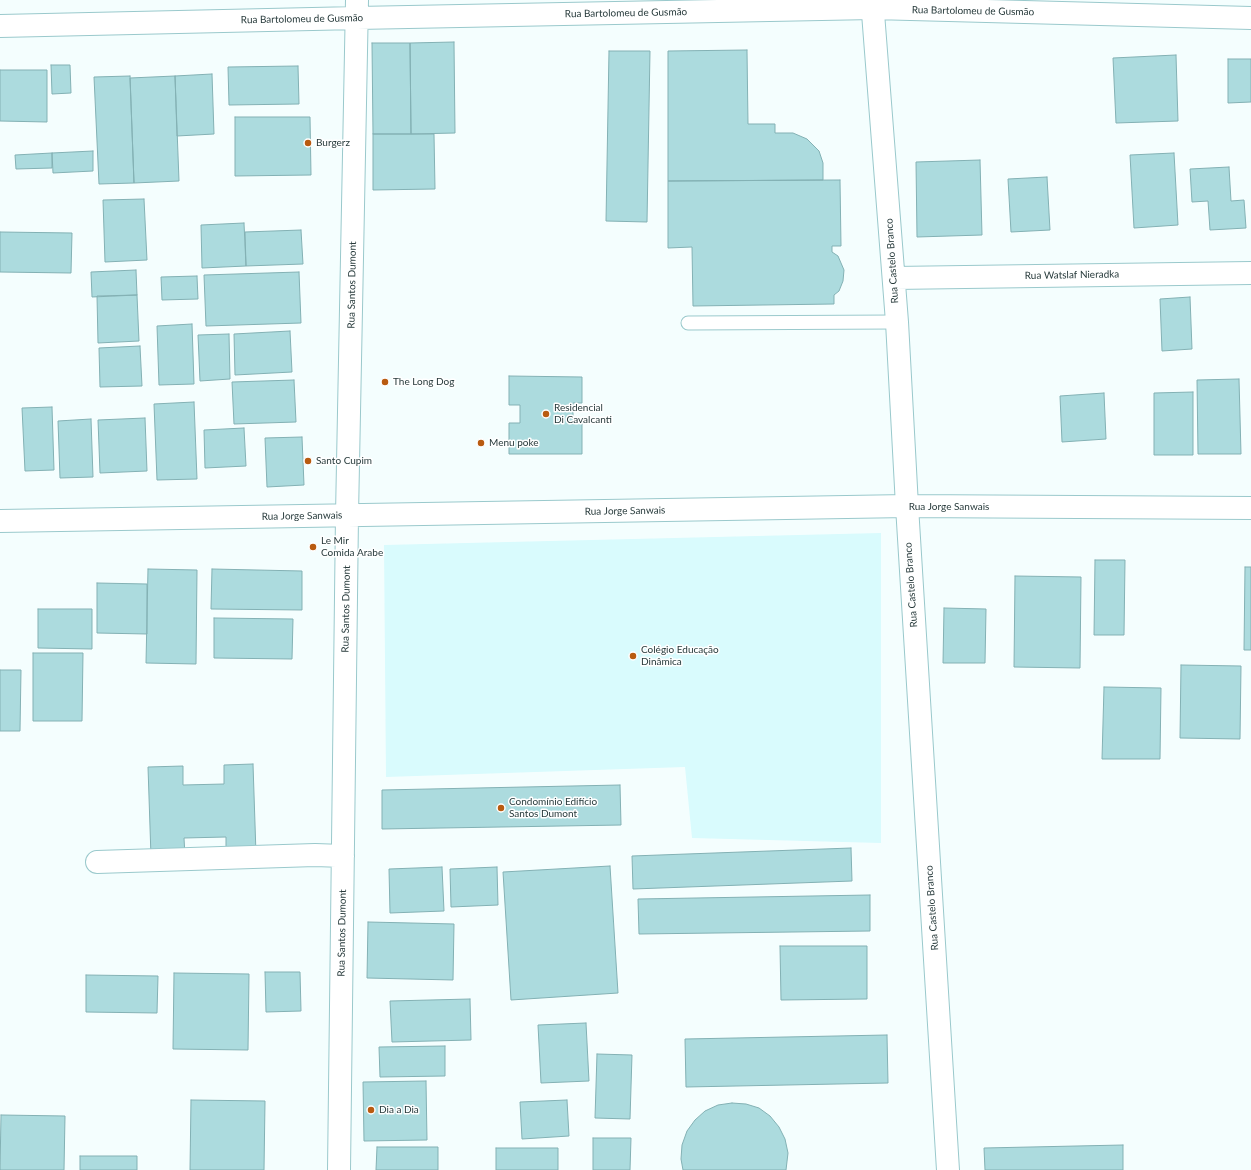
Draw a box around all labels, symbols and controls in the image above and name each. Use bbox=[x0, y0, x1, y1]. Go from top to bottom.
street label: Rua Bartolomeu de Gusmão bbox=[912, 4, 1034, 18]
street label: Rua Bartolomeu de Gusmão bbox=[565, 6, 687, 20]
street label: Rua Bartolomeu de Gusmão bbox=[241, 12, 363, 26]
place label: Burgerz bbox=[316, 137, 350, 149]
marker: Burgerz bbox=[303, 138, 313, 148]
street label: Rua Castelo Branco bbox=[883, 218, 901, 304]
street label: Rua Santos Dumont bbox=[345, 241, 359, 329]
street label: Rua Watslaf Nieradka bbox=[1025, 268, 1119, 282]
place label: The Long Dog bbox=[393, 376, 454, 388]
marker: The Long Dog bbox=[380, 377, 390, 387]
place label: Residencial Di Cavalcanti bbox=[554, 402, 612, 426]
marker: Residencial Di Cavalcanti bbox=[541, 409, 551, 419]
place label: Menu poke bbox=[489, 437, 538, 449]
marker: Menu poke bbox=[476, 438, 486, 448]
place label: Santo Cupim bbox=[316, 455, 372, 467]
marker: Santo Cupim bbox=[303, 456, 313, 466]
street label: Rua Jorge Sanwais bbox=[909, 501, 989, 513]
street label: Rua Jorge Sanwais bbox=[585, 504, 665, 518]
street label: Rua Jorge Sanwais bbox=[262, 509, 342, 523]
place label: Le Mir Comida Arabe bbox=[321, 535, 383, 558]
marker: Le Mir Comida Arabe bbox=[308, 542, 318, 552]
street label: Rua Castelo Branco bbox=[902, 542, 920, 628]
street label: Rua Santos Dumont bbox=[339, 565, 353, 653]
place label: Colégio Educação Dinâmica bbox=[641, 644, 719, 668]
marker: Colégio Educação Dinâmica bbox=[628, 651, 638, 661]
place label: Condomínio Edifício Santos Dumont bbox=[509, 796, 597, 820]
marker: Condomínio Edifício Santos Dumont bbox=[496, 803, 506, 813]
street label: Rua Castelo Branco bbox=[923, 865, 941, 951]
street label: Rua Santos Dumont bbox=[335, 889, 349, 977]
place label: Dia a Dia bbox=[379, 1104, 419, 1116]
marker: Dia a Dia bbox=[366, 1105, 376, 1115]

